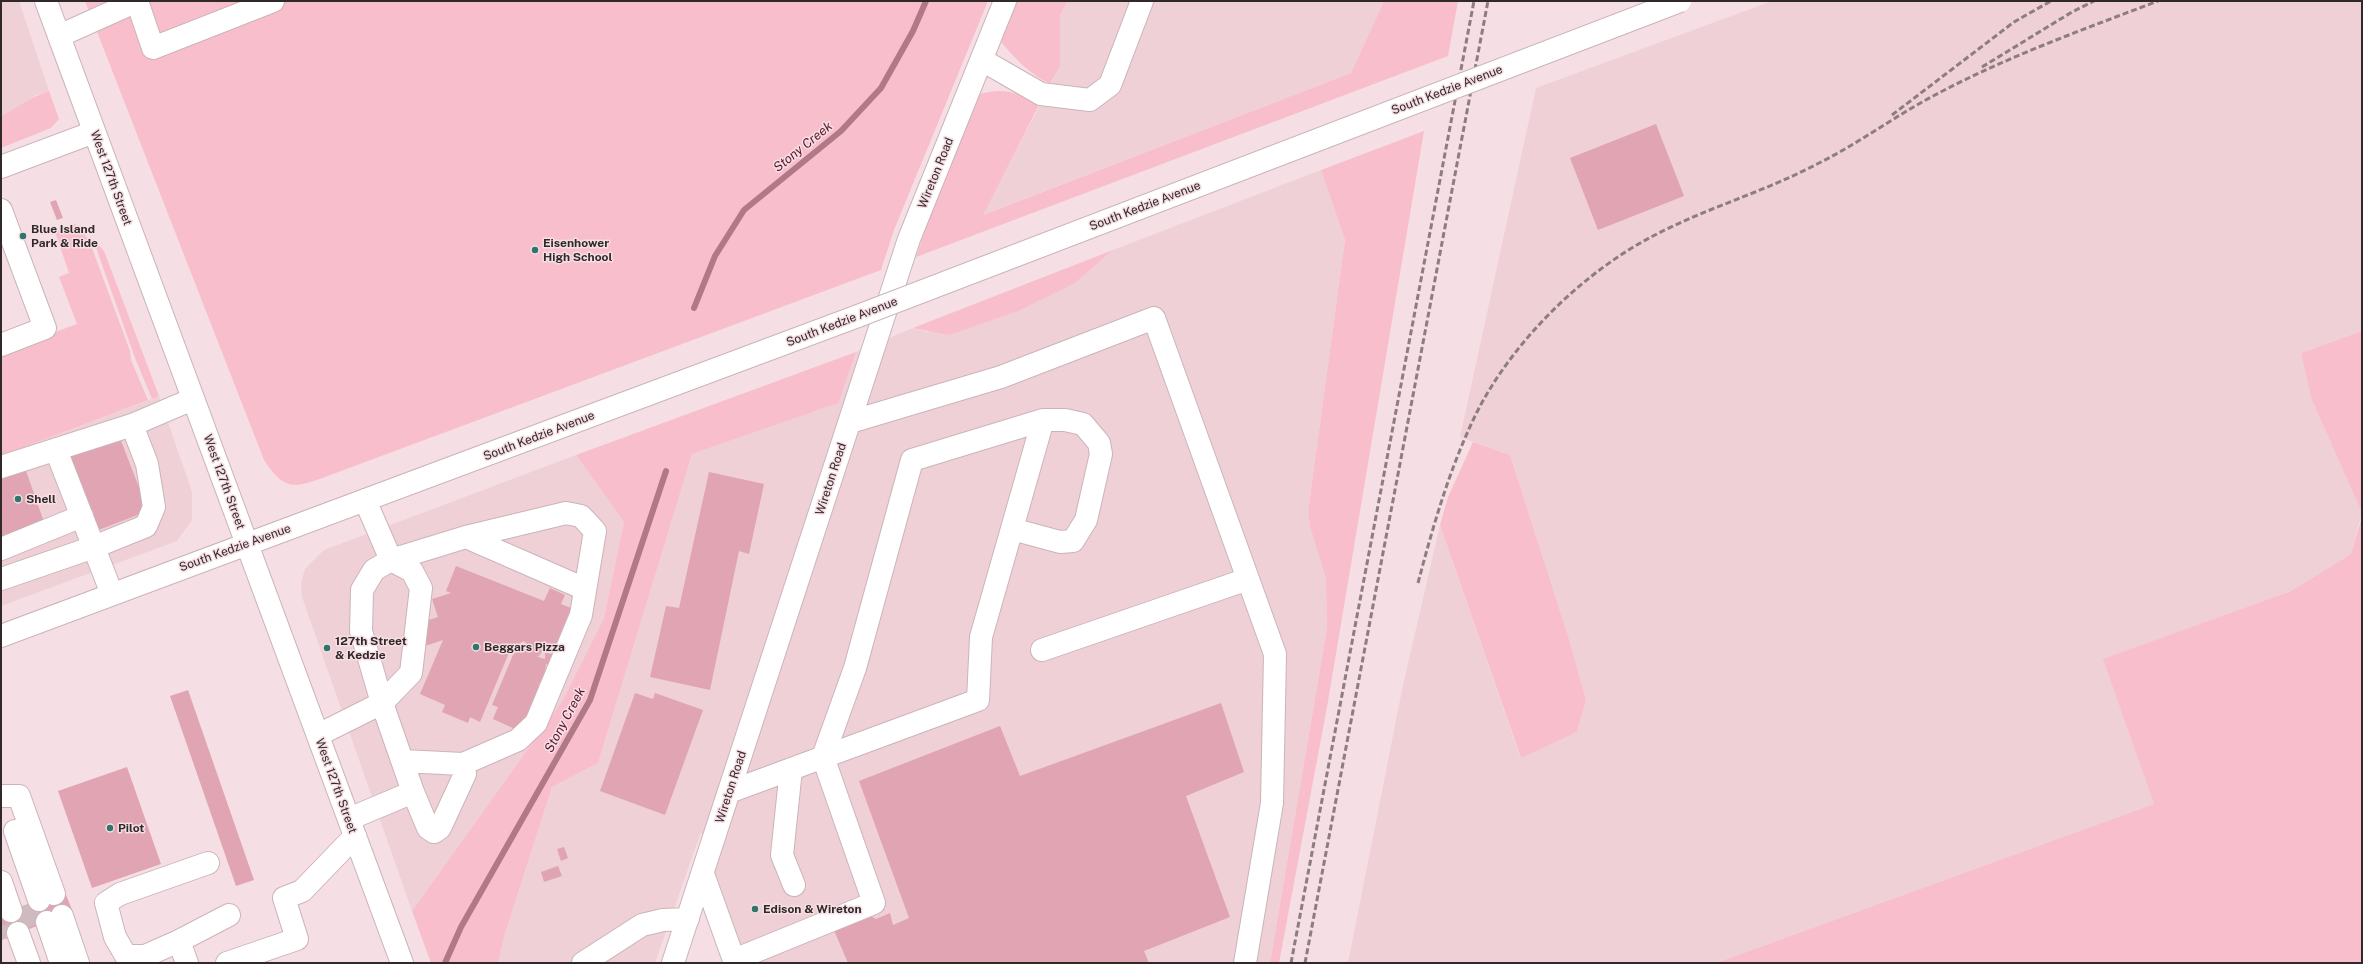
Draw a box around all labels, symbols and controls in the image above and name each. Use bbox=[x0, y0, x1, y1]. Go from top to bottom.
street label: South Kedzie Avenue bbox=[1389, 62, 1505, 118]
water label: Stony Creek bbox=[770, 118, 836, 176]
street label: West 127th Street bbox=[87, 129, 135, 227]
street label: Wireton Road bbox=[915, 135, 957, 211]
street label: South Kedzie Avenue bbox=[1087, 178, 1203, 234]
place label: Blue Island Park & Ride bbox=[31, 222, 98, 250]
marker: Blue Island Park & Ride bbox=[18, 231, 28, 241]
place label: Eisenhower High School bbox=[543, 236, 612, 264]
marker: Eisenhower High School bbox=[530, 245, 540, 255]
street label: South Kedzie Avenue bbox=[784, 294, 900, 350]
street label: South Kedzie Avenue bbox=[481, 408, 597, 464]
street label: West 127th Street bbox=[200, 433, 248, 531]
street label: Wireton Road bbox=[813, 441, 849, 517]
place label: Shell bbox=[26, 492, 56, 506]
marker: Shell bbox=[13, 494, 23, 504]
street label: South Kedzie Avenue bbox=[177, 521, 293, 575]
place label: 127th Street & Kedzie bbox=[335, 634, 407, 662]
place label: Beggars Pizza bbox=[484, 640, 565, 654]
marker: Beggars Pizza bbox=[471, 642, 481, 652]
marker: 127th Street & Kedzie bbox=[322, 643, 332, 653]
water label: Stony Creek bbox=[541, 685, 589, 755]
street label: West 127th Street bbox=[312, 737, 360, 835]
street label: Wireton Road bbox=[713, 749, 749, 825]
place label: Pilot bbox=[118, 821, 144, 835]
marker: Pilot bbox=[105, 823, 115, 833]
place label: Edison & Wireton bbox=[763, 902, 862, 916]
marker: Edison & Wireton bbox=[750, 904, 760, 914]

